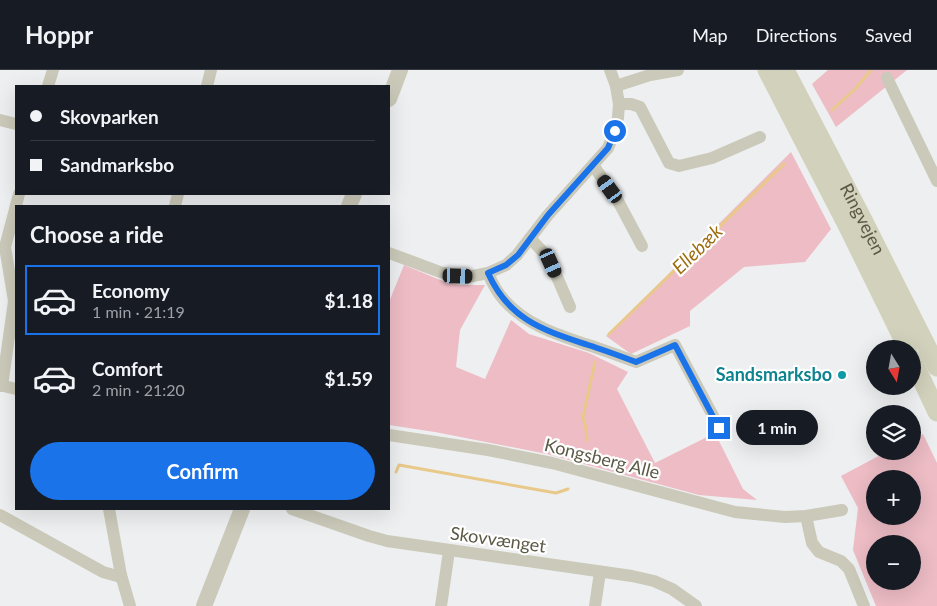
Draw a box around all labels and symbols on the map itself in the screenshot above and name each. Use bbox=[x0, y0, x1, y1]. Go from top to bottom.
route start bbox=[604, 120, 626, 142]
car bbox=[595, 172, 624, 206]
street label: Ringvejen bbox=[836, 179, 891, 258]
water label: Ellebæk bbox=[667, 219, 727, 278]
car bbox=[538, 246, 563, 280]
car bbox=[442, 268, 473, 284]
north arrow bbox=[866, 340, 921, 395]
place label: Sandsmarksbo bbox=[716, 363, 832, 385]
marker: Sandsmarksbo bbox=[836, 369, 848, 381]
callout: 1 min bbox=[736, 410, 819, 446]
route end bbox=[708, 417, 730, 439]
street label: Kongsberg Alle bbox=[542, 433, 662, 483]
street label: Skovvænget bbox=[449, 521, 548, 557]

